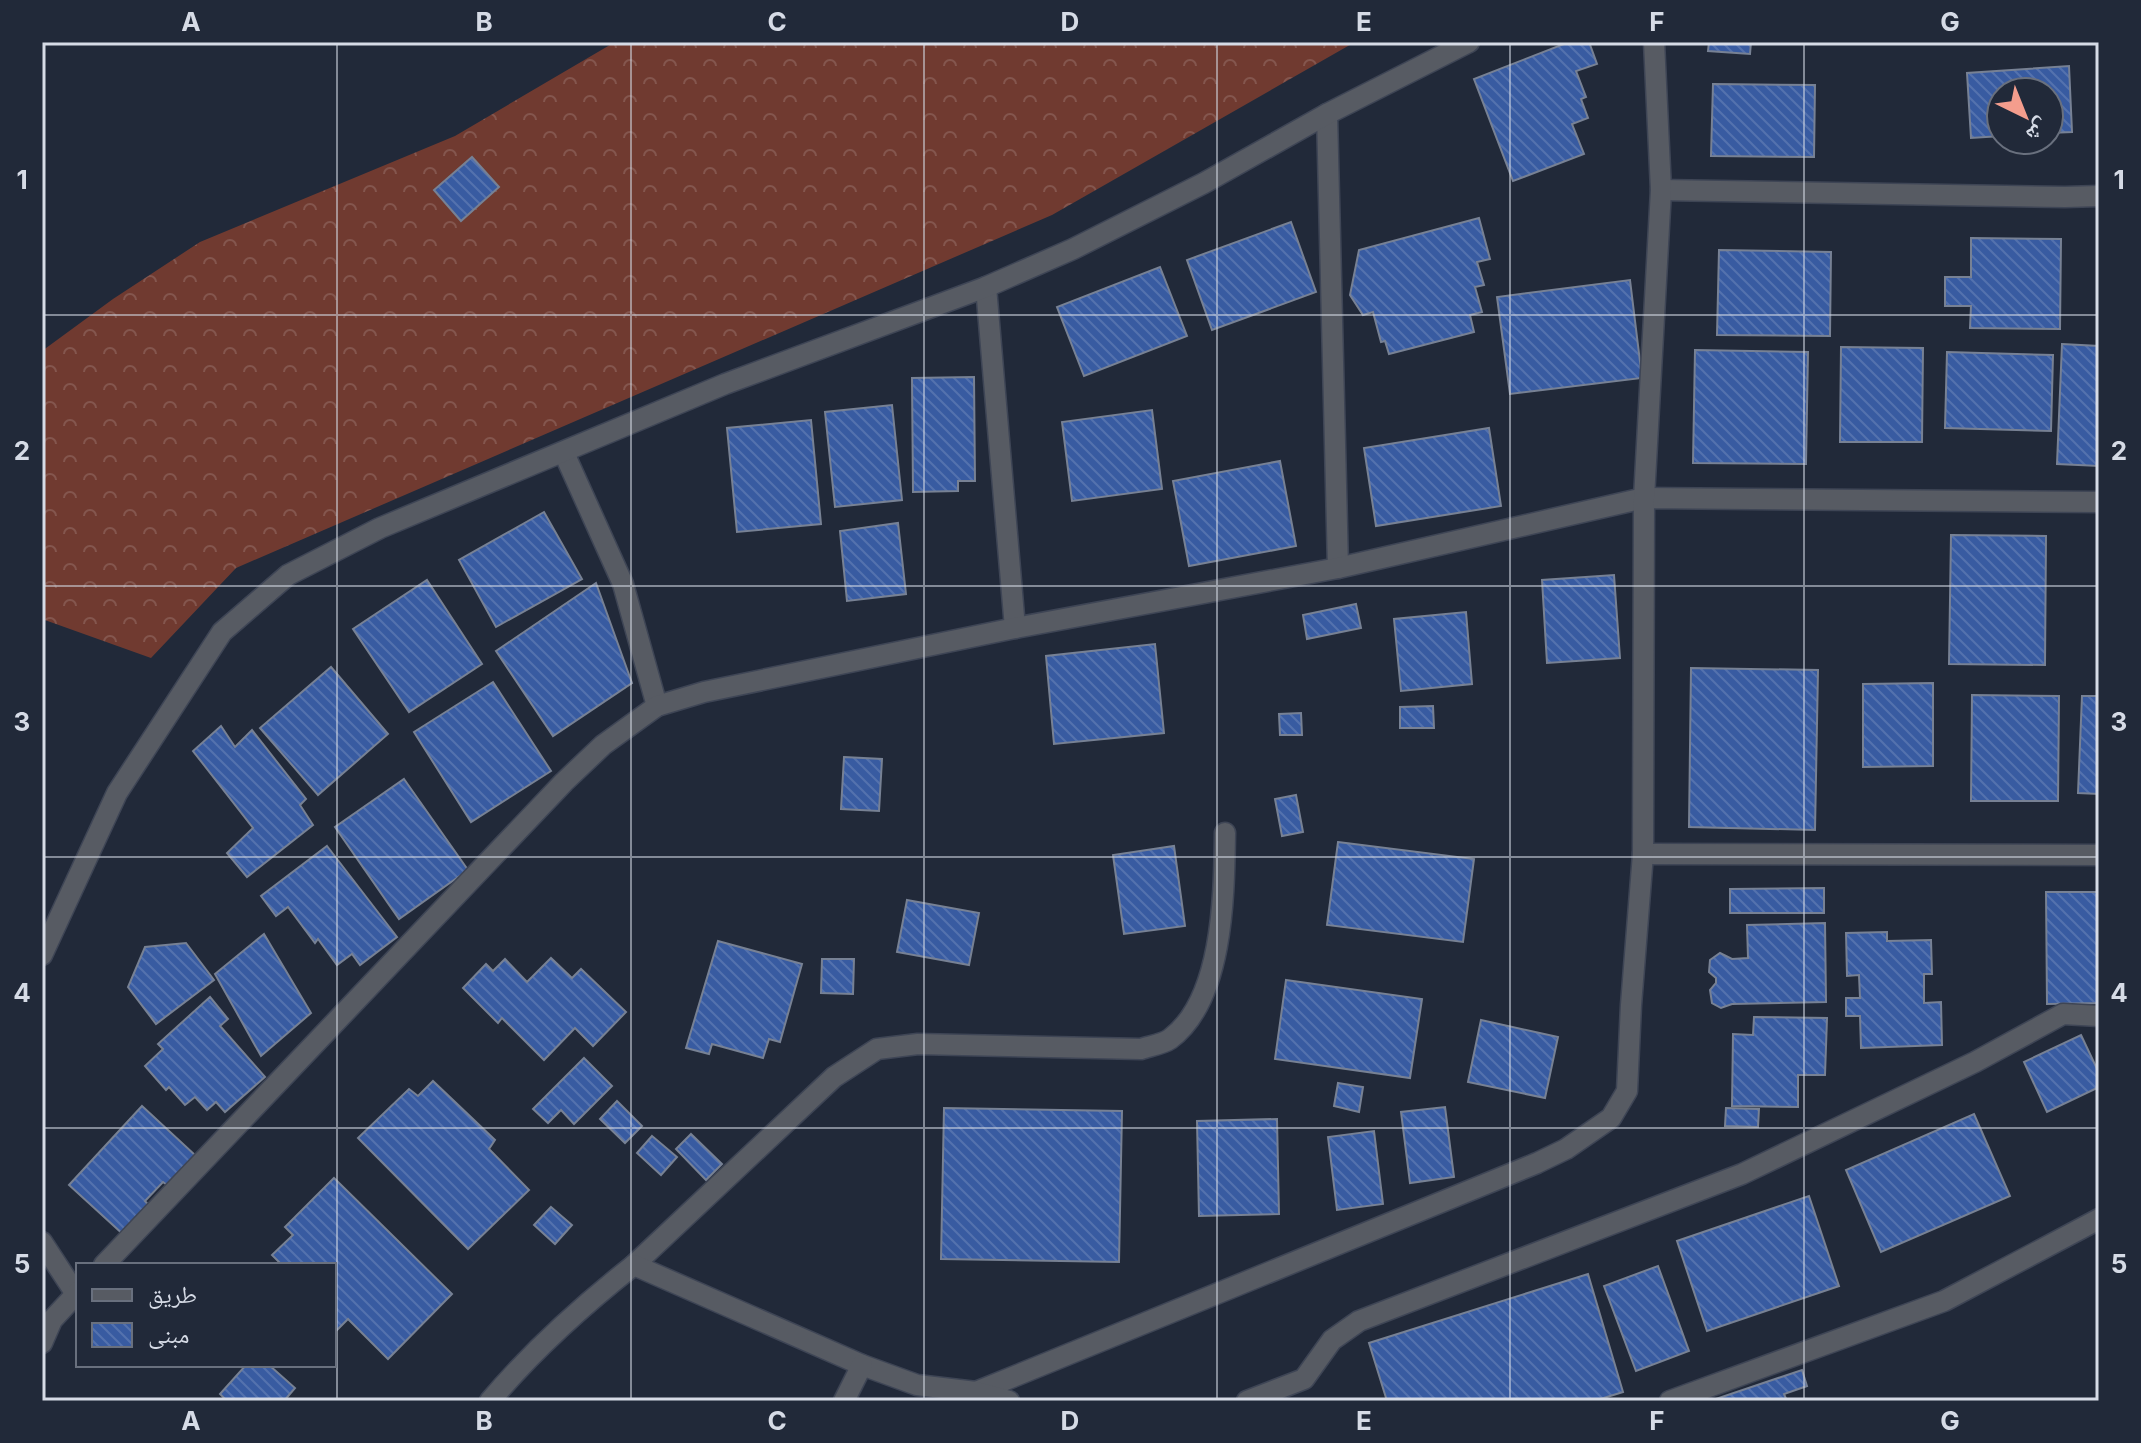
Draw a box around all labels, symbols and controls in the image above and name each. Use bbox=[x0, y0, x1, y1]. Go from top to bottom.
text: A bbox=[181, 6, 201, 37]
text: B bbox=[475, 6, 493, 37]
text: C bbox=[767, 6, 787, 37]
text: D bbox=[1061, 6, 1079, 37]
text: E bbox=[1356, 6, 1372, 37]
text: F bbox=[1649, 6, 1665, 37]
text: G bbox=[1940, 6, 1960, 37]
north arrow bbox=[1985, 76, 2065, 156]
text: ش bbox=[2021, 112, 2056, 148]
text: 1 bbox=[16, 164, 28, 195]
text: 1 bbox=[2113, 164, 2125, 195]
text: 2 bbox=[14, 435, 30, 466]
text: 2 bbox=[2111, 435, 2127, 466]
text: 3 bbox=[14, 706, 30, 737]
text: 3 bbox=[2111, 706, 2127, 737]
text: 4 bbox=[13, 977, 31, 1008]
text: 4 bbox=[2110, 977, 2128, 1008]
text: 5 bbox=[14, 1248, 30, 1279]
text: 5 bbox=[2111, 1248, 2127, 1279]
legend bbox=[76, 1263, 336, 1367]
text: طريق bbox=[148, 1280, 197, 1309]
text: مبنى bbox=[148, 1320, 189, 1349]
text: A bbox=[181, 1405, 201, 1436]
text: B bbox=[475, 1405, 493, 1436]
text: C bbox=[767, 1405, 787, 1436]
text: D bbox=[1061, 1405, 1079, 1436]
text: E bbox=[1356, 1405, 1372, 1436]
text: F bbox=[1649, 1405, 1665, 1436]
text: G bbox=[1940, 1405, 1960, 1436]

